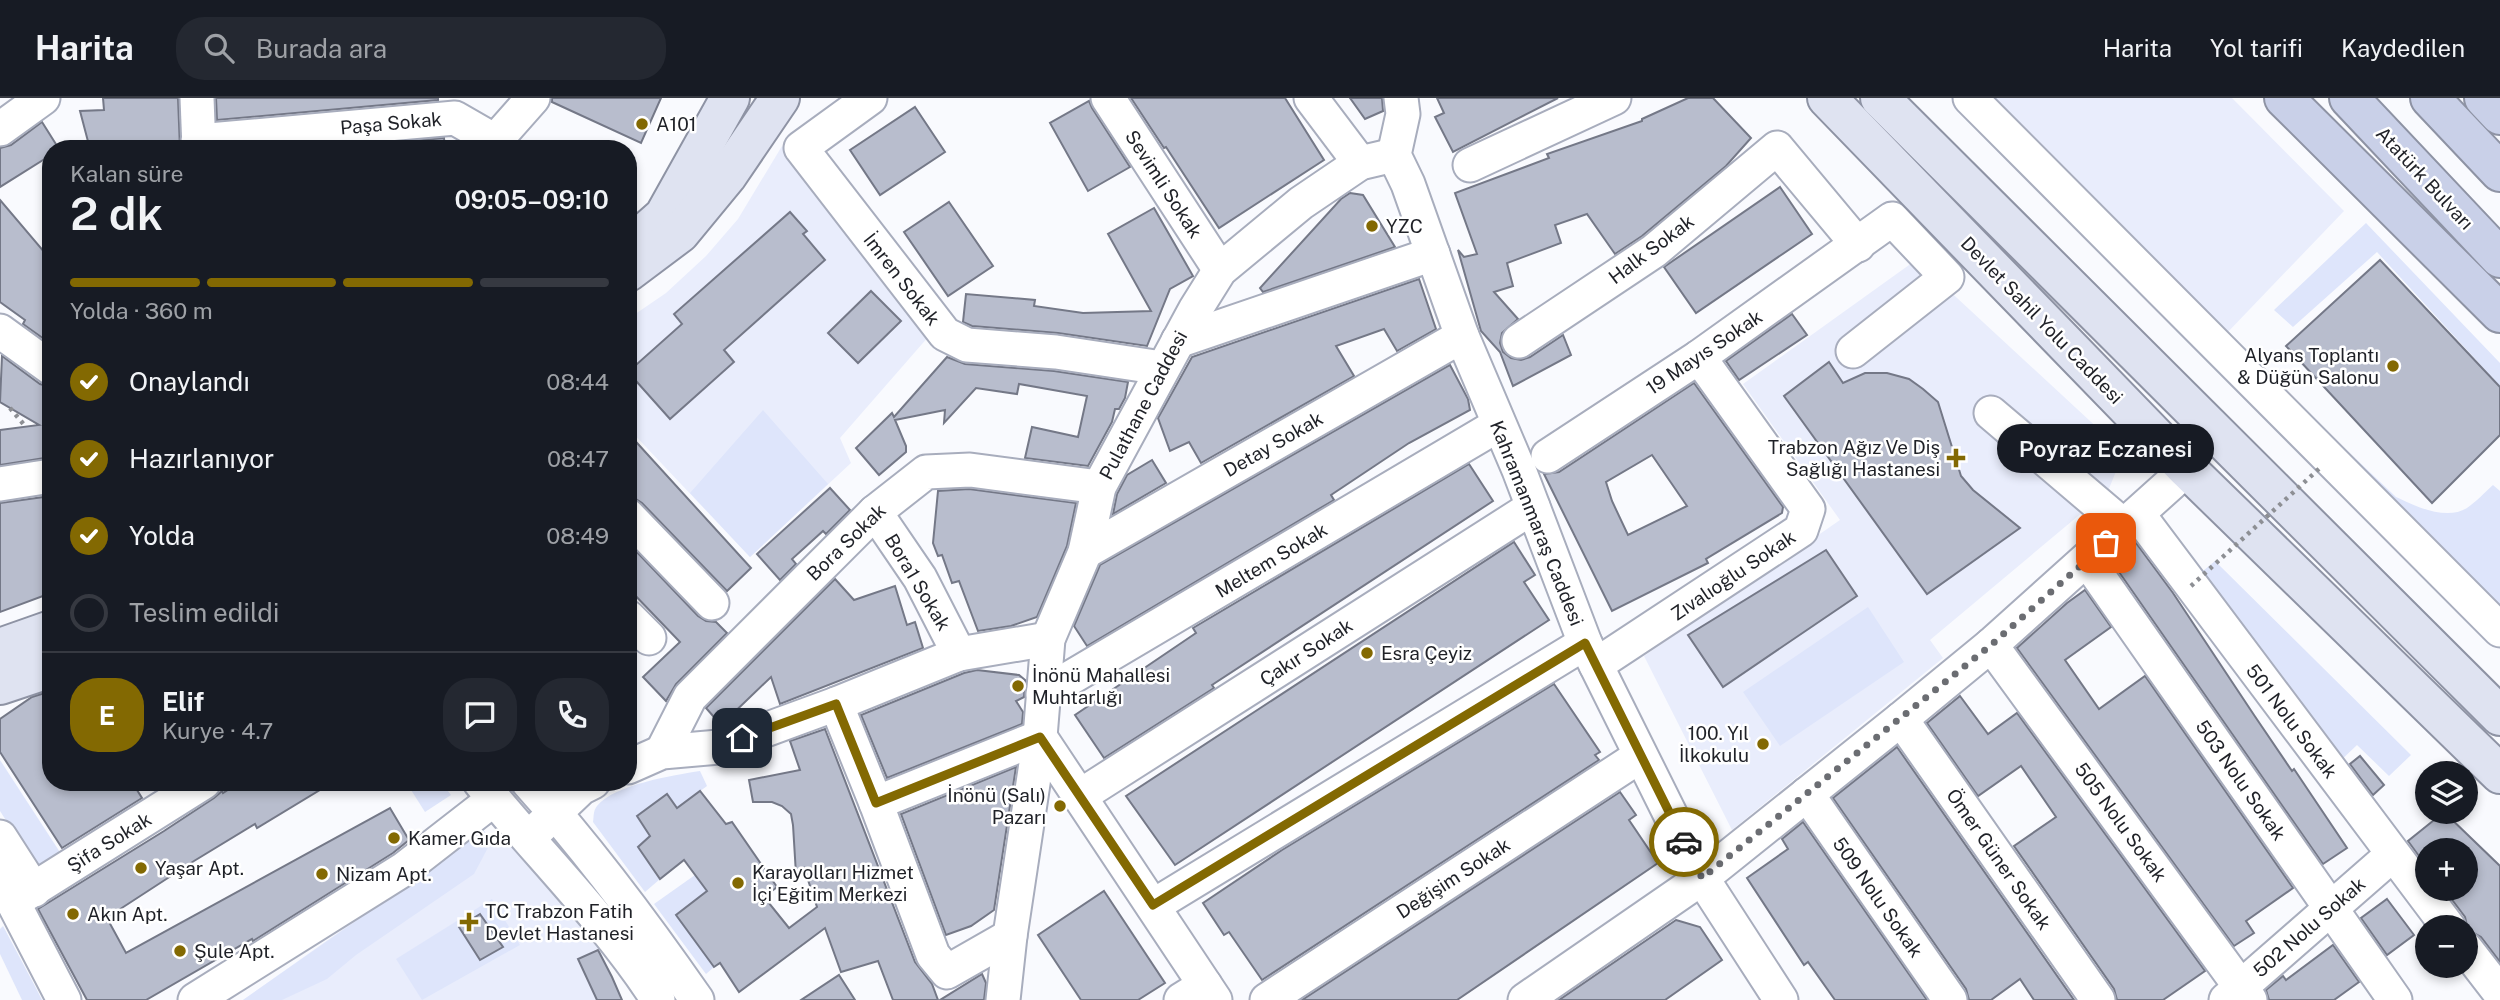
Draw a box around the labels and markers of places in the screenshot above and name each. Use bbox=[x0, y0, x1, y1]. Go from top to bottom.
place label: A101 bbox=[656, 113, 697, 135]
marker: A101 bbox=[634, 116, 650, 132]
place label: YZC bbox=[1386, 215, 1423, 237]
marker: YZC bbox=[1364, 218, 1380, 234]
place label: Alyans Toplantı & Düğün Salonu bbox=[2237, 344, 2379, 388]
marker: Alyans Toplantı & Düğün Salonu bbox=[2385, 358, 2401, 374]
callout: Poyraz Eczanesi bbox=[1997, 424, 2214, 473]
place label: Trabzon Ağız Ve Diş Sağlığı Hastanesi bbox=[1768, 436, 1940, 480]
marker: Trabzon Ağız Ve Diş Sağlığı Hastanesi bbox=[1946, 448, 1966, 468]
pin bbox=[2076, 513, 2136, 573]
place label: Esra Çeyiz bbox=[1381, 642, 1472, 664]
marker: Esra Çeyiz bbox=[1359, 645, 1375, 661]
place label: İnönü Mahallesi Muhtarlığı bbox=[1032, 664, 1170, 708]
marker: İnönü Mahallesi Muhtarlığı bbox=[1010, 678, 1026, 694]
pin bbox=[712, 708, 772, 768]
place label: 100. Yıl İlkokulu bbox=[1679, 722, 1749, 766]
marker: 100. Yıl İlkokulu bbox=[1755, 736, 1771, 752]
place label: İnönü (Salı) Pazarı bbox=[947, 784, 1046, 828]
marker: İnönü (Salı) Pazarı bbox=[1052, 798, 1068, 814]
place label: Kamer Gıda bbox=[408, 827, 511, 849]
marker: Kamer Gıda bbox=[386, 830, 402, 846]
place label: Yaşar Apt. bbox=[155, 857, 244, 879]
marker: Yaşar Apt. bbox=[133, 860, 149, 876]
place label: Karayolları Hizmet İçi Eğitim Merkezi bbox=[752, 861, 914, 905]
place label: Nizam Apt. bbox=[336, 863, 432, 885]
marker: Nizam Apt. bbox=[314, 866, 330, 882]
marker: Karayolları Hizmet İçi Eğitim Merkezi bbox=[730, 875, 746, 891]
place label: TC Trabzon Fatih Devlet Hastanesi bbox=[485, 900, 634, 944]
place label: Akın Apt. bbox=[87, 903, 168, 925]
marker: Akın Apt. bbox=[65, 906, 81, 922]
marker: TC Trabzon Fatih Devlet Hastanesi bbox=[459, 912, 479, 932]
place label: Şule Apt. bbox=[194, 940, 274, 962]
marker: Şule Apt. bbox=[172, 943, 188, 959]

